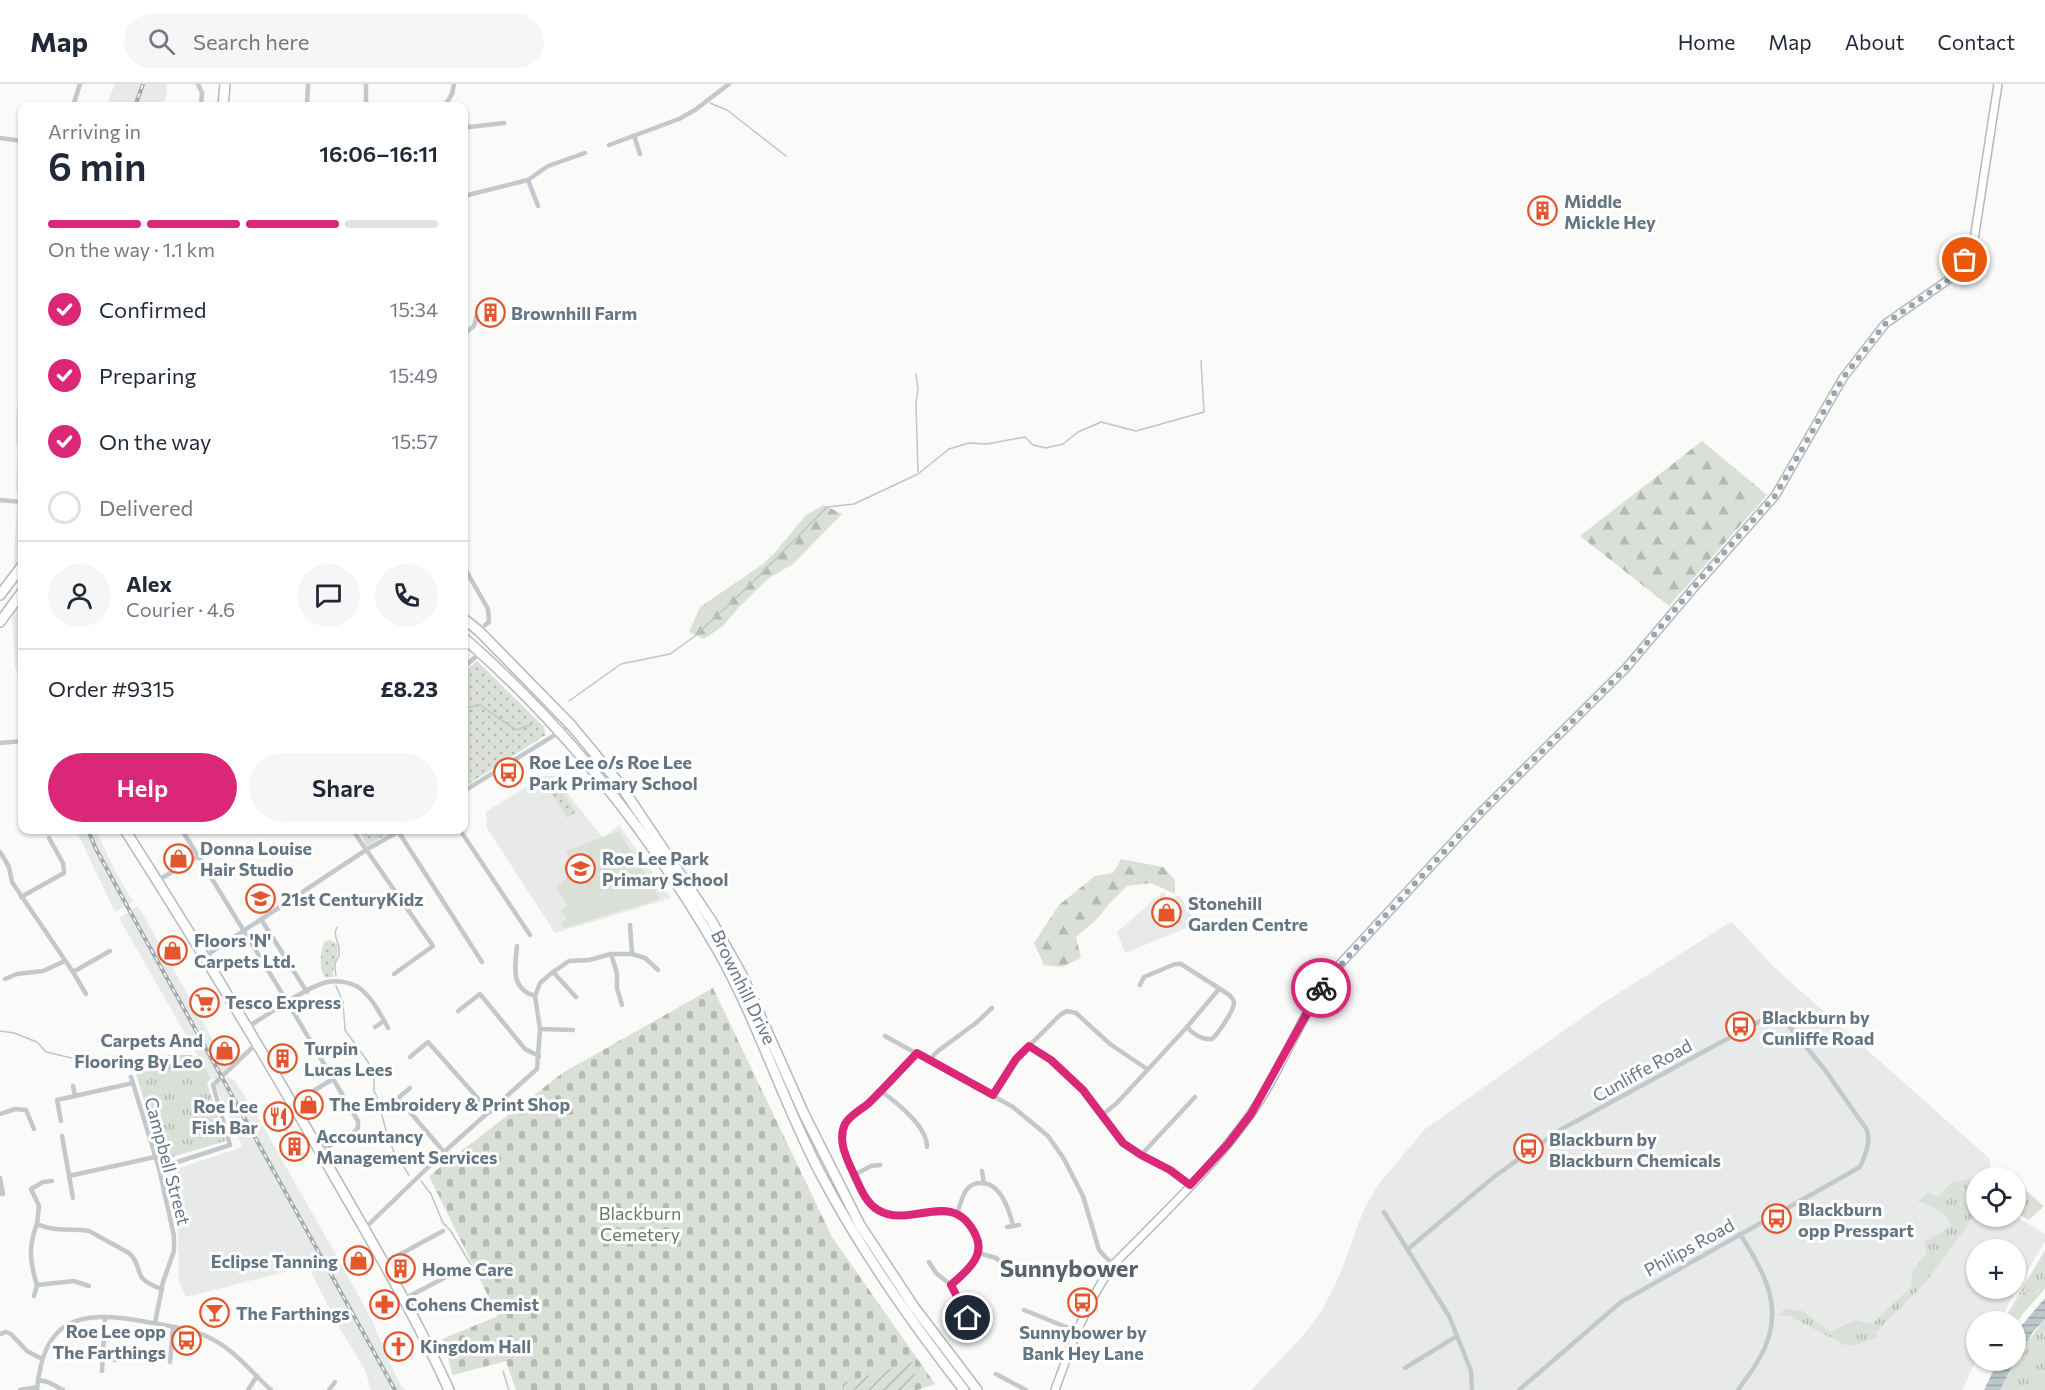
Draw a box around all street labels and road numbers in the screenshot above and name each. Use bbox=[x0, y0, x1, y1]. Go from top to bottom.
street label: Brownhill Drive bbox=[707, 926, 781, 1048]
street label: Cunliffe Road bbox=[1588, 1034, 1696, 1106]
street label: Campbell Street bbox=[140, 1095, 196, 1227]
street label: Philips Road bbox=[1640, 1213, 1738, 1281]

